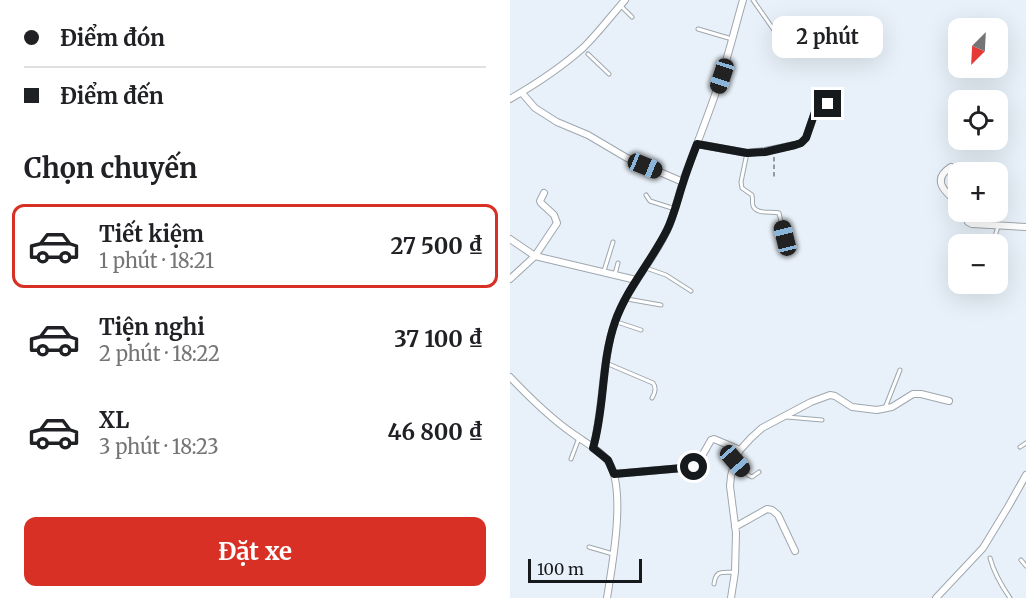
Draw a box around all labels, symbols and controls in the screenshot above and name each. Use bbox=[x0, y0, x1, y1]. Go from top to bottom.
callout: 2 phút bbox=[772, 17, 884, 59]
north arrow bbox=[948, 18, 1008, 78]
map controls bbox=[948, 18, 1008, 294]
text: Điểm đón bbox=[60, 24, 165, 52]
text: 2 phút bbox=[796, 24, 859, 49]
car bbox=[708, 56, 736, 96]
text: Điểm đến bbox=[60, 82, 164, 110]
route end bbox=[814, 90, 841, 117]
button: locate bbox=[948, 90, 1008, 150]
text: Chọn chuyến bbox=[24, 151, 197, 185]
car bbox=[625, 151, 665, 181]
button: + bbox=[948, 162, 1008, 222]
car bbox=[772, 218, 798, 258]
icon: car bbox=[27, 219, 81, 273]
text: Tiết kiệm bbox=[99, 220, 204, 248]
text: 27 500 ₫ bbox=[390, 232, 483, 260]
button: − bbox=[948, 234, 1008, 294]
text: 1 phút · 18:21 bbox=[99, 248, 214, 273]
icon: car bbox=[27, 312, 81, 366]
text: Tiện nghi bbox=[99, 313, 205, 341]
text: 37 100 ₫ bbox=[394, 325, 483, 353]
text: 2 phút · 18:22 bbox=[99, 341, 220, 366]
icon: car bbox=[27, 405, 81, 459]
text: XL bbox=[99, 406, 129, 434]
text: 46 800 ₫ bbox=[388, 418, 483, 446]
text: 3 phút · 18:23 bbox=[99, 434, 219, 459]
car bbox=[716, 442, 754, 480]
route start bbox=[680, 453, 707, 480]
button: Đặt xe bbox=[24, 517, 486, 586]
scale bar bbox=[528, 556, 642, 584]
text: 100 m bbox=[537, 559, 584, 579]

